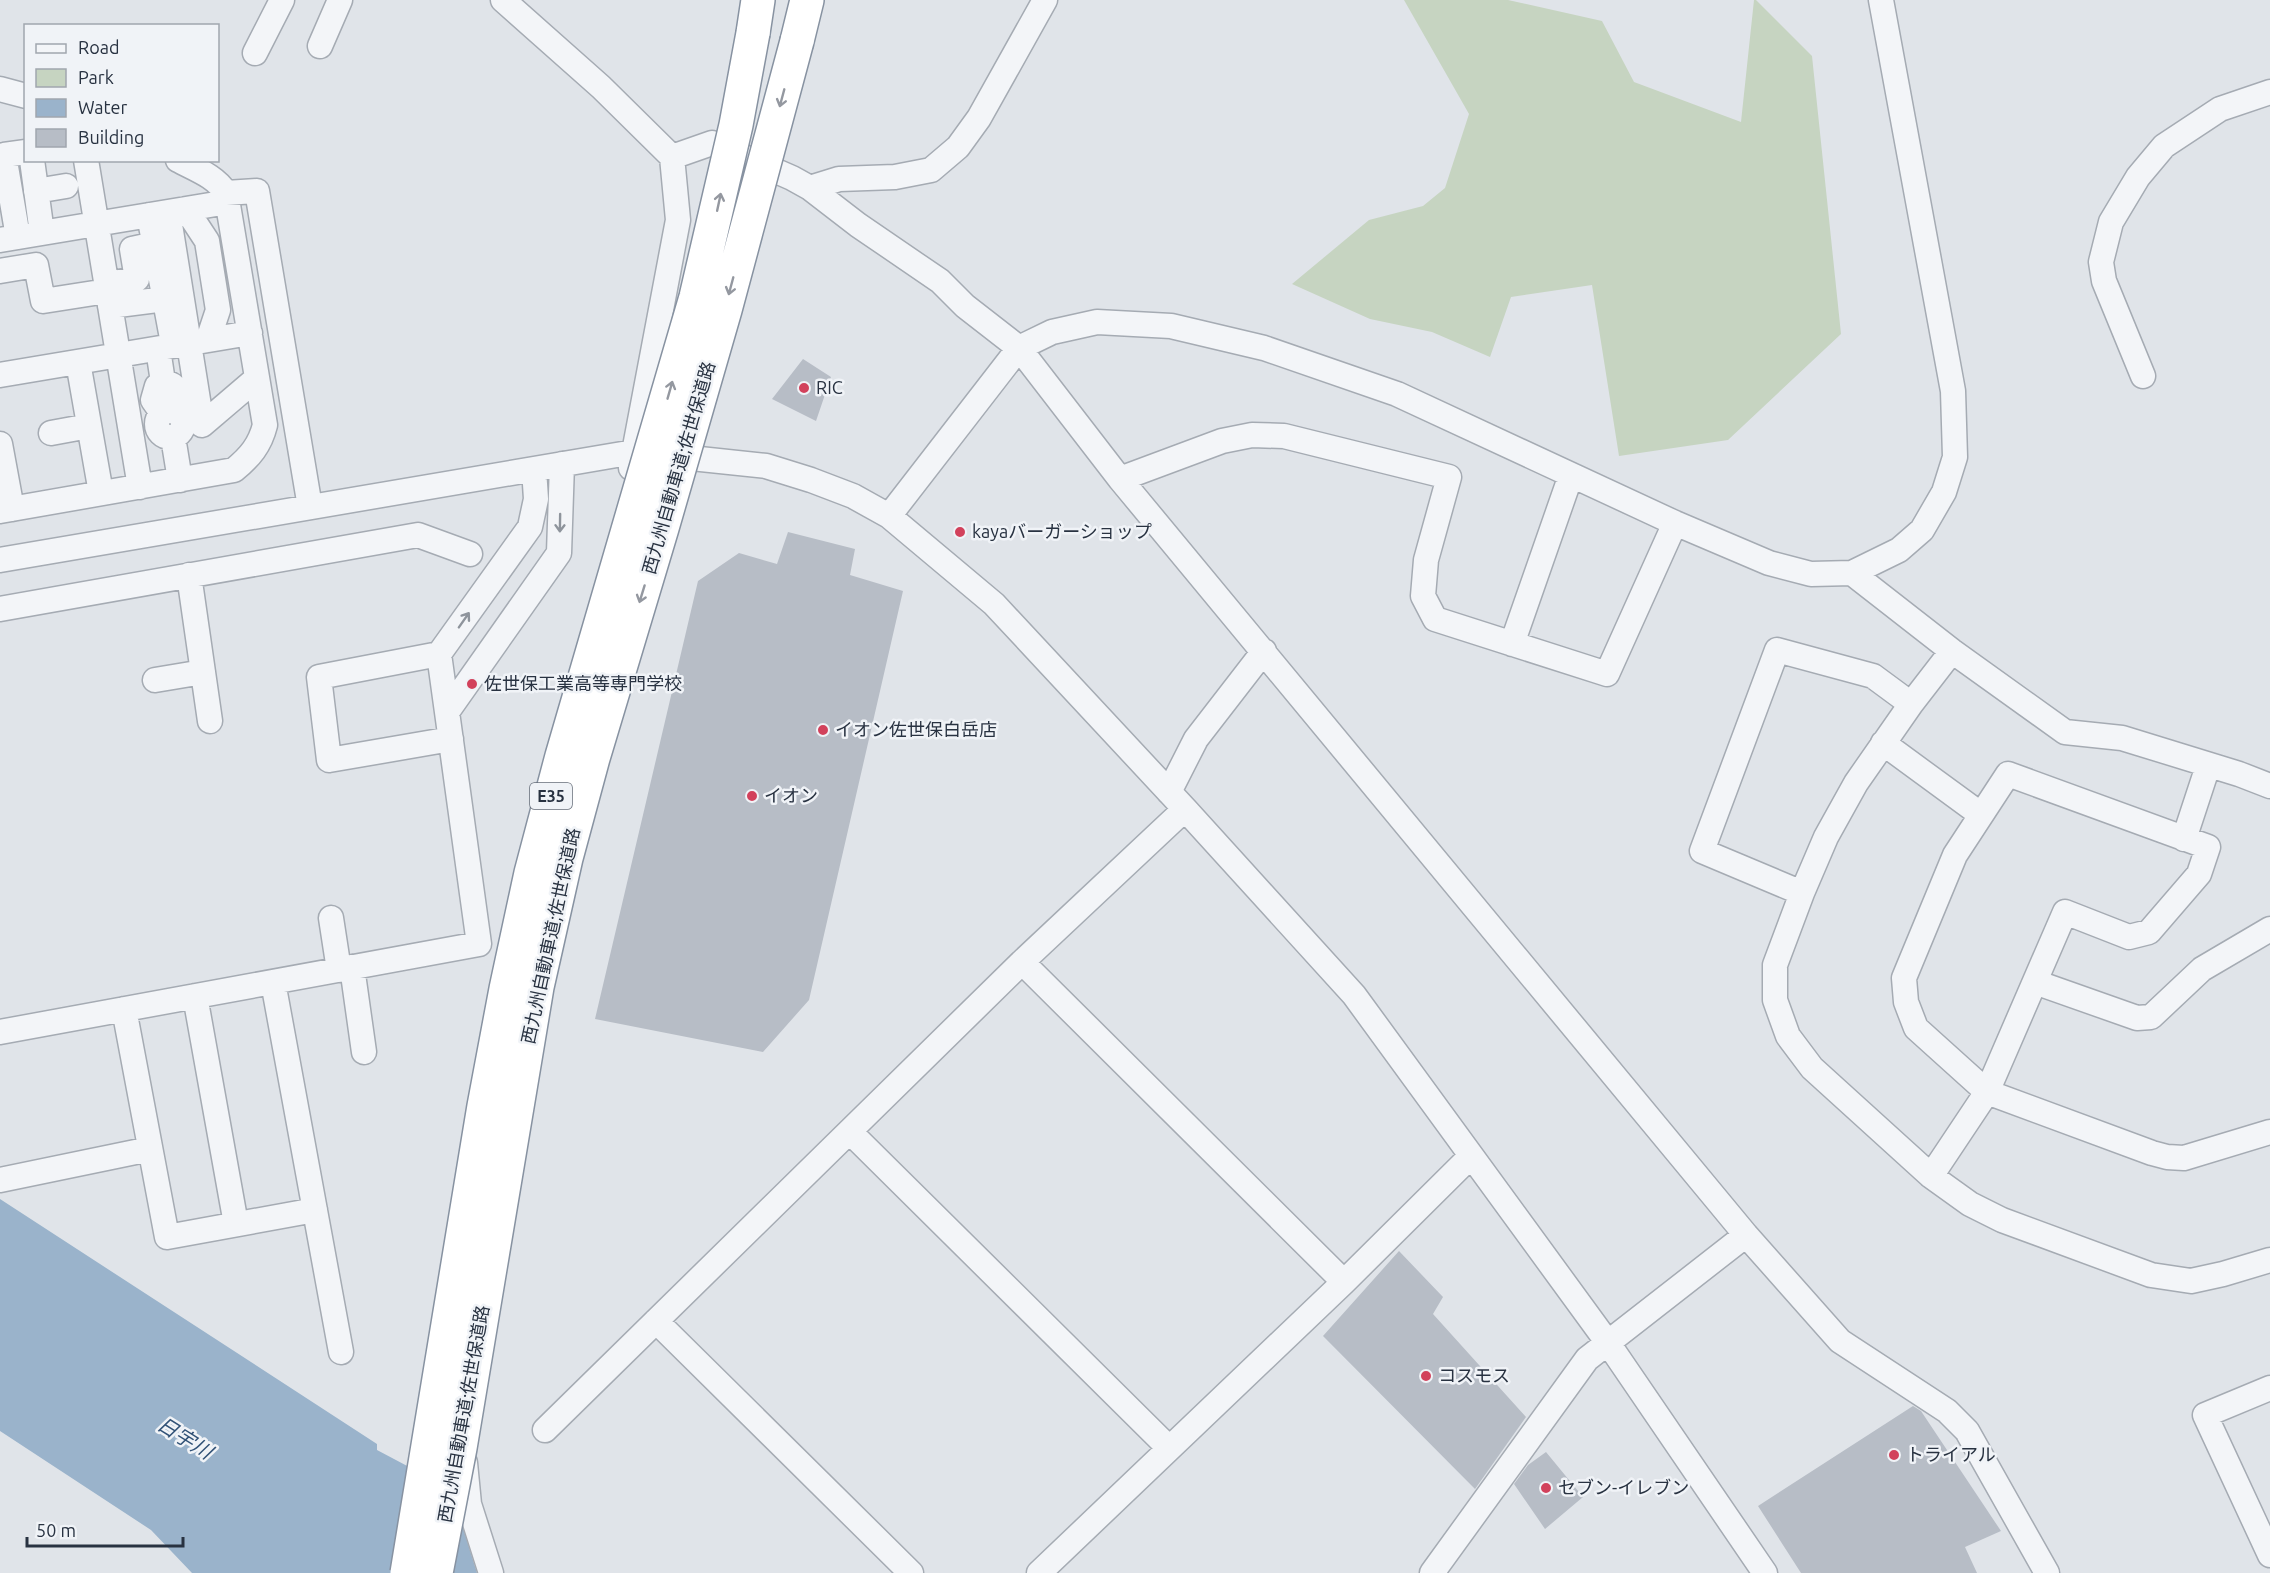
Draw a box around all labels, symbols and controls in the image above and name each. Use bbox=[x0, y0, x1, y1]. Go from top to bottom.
legend bbox=[24, 24, 219, 162]
text: Road bbox=[78, 37, 120, 57]
text: Park bbox=[78, 67, 114, 87]
one-way arrow bbox=[776, 88, 788, 107]
text: Water bbox=[78, 97, 128, 117]
text: Building bbox=[78, 127, 144, 147]
one-way arrow bbox=[714, 192, 726, 211]
one-way arrow bbox=[725, 276, 737, 295]
street label: 西九州自動車道;佐世保道路 bbox=[638, 359, 718, 576]
place label: RIC bbox=[816, 377, 843, 397]
one-way arrow bbox=[665, 381, 677, 400]
marker: RIC bbox=[797, 381, 811, 395]
one-way arrow bbox=[555, 512, 566, 532]
place label: kayaバーガーショップ bbox=[972, 521, 1152, 541]
marker: kayaバーガーショップ bbox=[953, 525, 967, 539]
one-way arrow bbox=[636, 584, 647, 603]
one-way arrow bbox=[458, 613, 470, 629]
place label: 佐世保工業高等専門学校 bbox=[484, 673, 682, 693]
marker: 佐世保工業高等専門学校 bbox=[465, 677, 479, 691]
place label: イオン佐世保白岳店 bbox=[835, 719, 997, 739]
marker: イオン佐世保白岳店 bbox=[816, 723, 830, 737]
road number: E35 bbox=[530, 783, 572, 809]
place label: イオン bbox=[764, 785, 818, 805]
marker: イオン bbox=[745, 789, 759, 803]
street label: 西九州自動車道;佐世保道路 bbox=[517, 826, 583, 1046]
street label: 西九州自動車道;佐世保道路 bbox=[434, 1304, 492, 1524]
place label: コスモス bbox=[1438, 1365, 1510, 1385]
marker: コスモス bbox=[1419, 1369, 1433, 1383]
water label: 日宇川 bbox=[154, 1412, 218, 1464]
place label: トライアル bbox=[1906, 1444, 1996, 1464]
marker: トライアル bbox=[1887, 1448, 1901, 1462]
place label: セブン-イレブン bbox=[1558, 1477, 1689, 1497]
marker: セブン-イレブン bbox=[1539, 1481, 1553, 1495]
scale bar bbox=[27, 1510, 183, 1548]
text: 50 m bbox=[36, 1520, 76, 1540]

